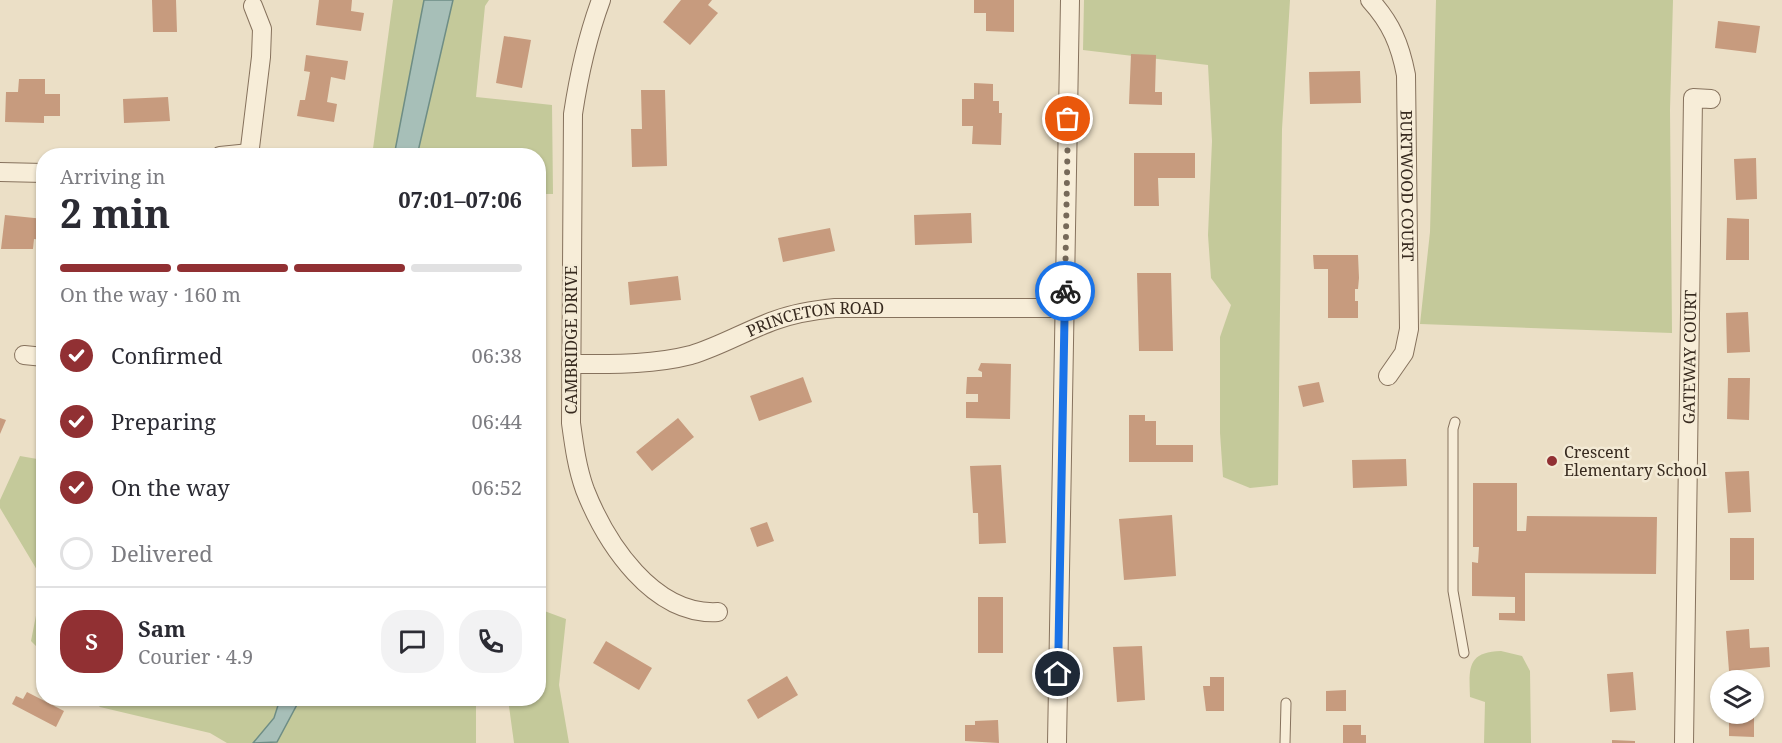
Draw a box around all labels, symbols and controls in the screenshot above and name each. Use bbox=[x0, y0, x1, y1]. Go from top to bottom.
pin bbox=[1042, 93, 1093, 144]
icon: bag bbox=[1051, 102, 1084, 135]
street label: BURTWOOD COURT bbox=[1395, 110, 1419, 261]
text: Arriving in bbox=[60, 163, 165, 190]
text: 07:01–07:06 bbox=[398, 184, 522, 214]
text: 2 min bbox=[60, 186, 170, 239]
courier bbox=[1035, 261, 1095, 321]
street label: CAMBRIDGE DRIVE bbox=[560, 266, 582, 414]
icon: bike bbox=[1049, 275, 1082, 308]
text: On the way · 160 m bbox=[60, 281, 241, 308]
street label: GATEWAY COURT bbox=[1677, 289, 1701, 424]
street label: PRINCETON ROAD bbox=[743, 297, 884, 342]
icon: check bbox=[60, 339, 93, 372]
text: Confirmed bbox=[111, 340, 222, 370]
text: 06:38 bbox=[472, 342, 522, 369]
icon: check bbox=[60, 405, 93, 438]
text: Preparing bbox=[111, 406, 216, 436]
text: 06:44 bbox=[472, 408, 522, 435]
place label: Crescent Elementary School bbox=[1564, 441, 1707, 481]
marker: Crescent Elementary School bbox=[1545, 454, 1559, 468]
icon: check bbox=[60, 471, 93, 504]
text: On the way bbox=[111, 472, 230, 502]
text: 06:52 bbox=[472, 474, 522, 501]
text: Delivered bbox=[111, 538, 213, 568]
button: chat bbox=[381, 610, 444, 673]
button: phone bbox=[459, 610, 522, 673]
text: Sam bbox=[138, 613, 186, 643]
text: S bbox=[85, 626, 98, 656]
text: Courier · 4.9 bbox=[138, 643, 253, 670]
pin bbox=[1032, 648, 1083, 699]
icon: home bbox=[1041, 657, 1074, 690]
map controls bbox=[1710, 670, 1764, 724]
button: layers bbox=[1710, 670, 1764, 724]

